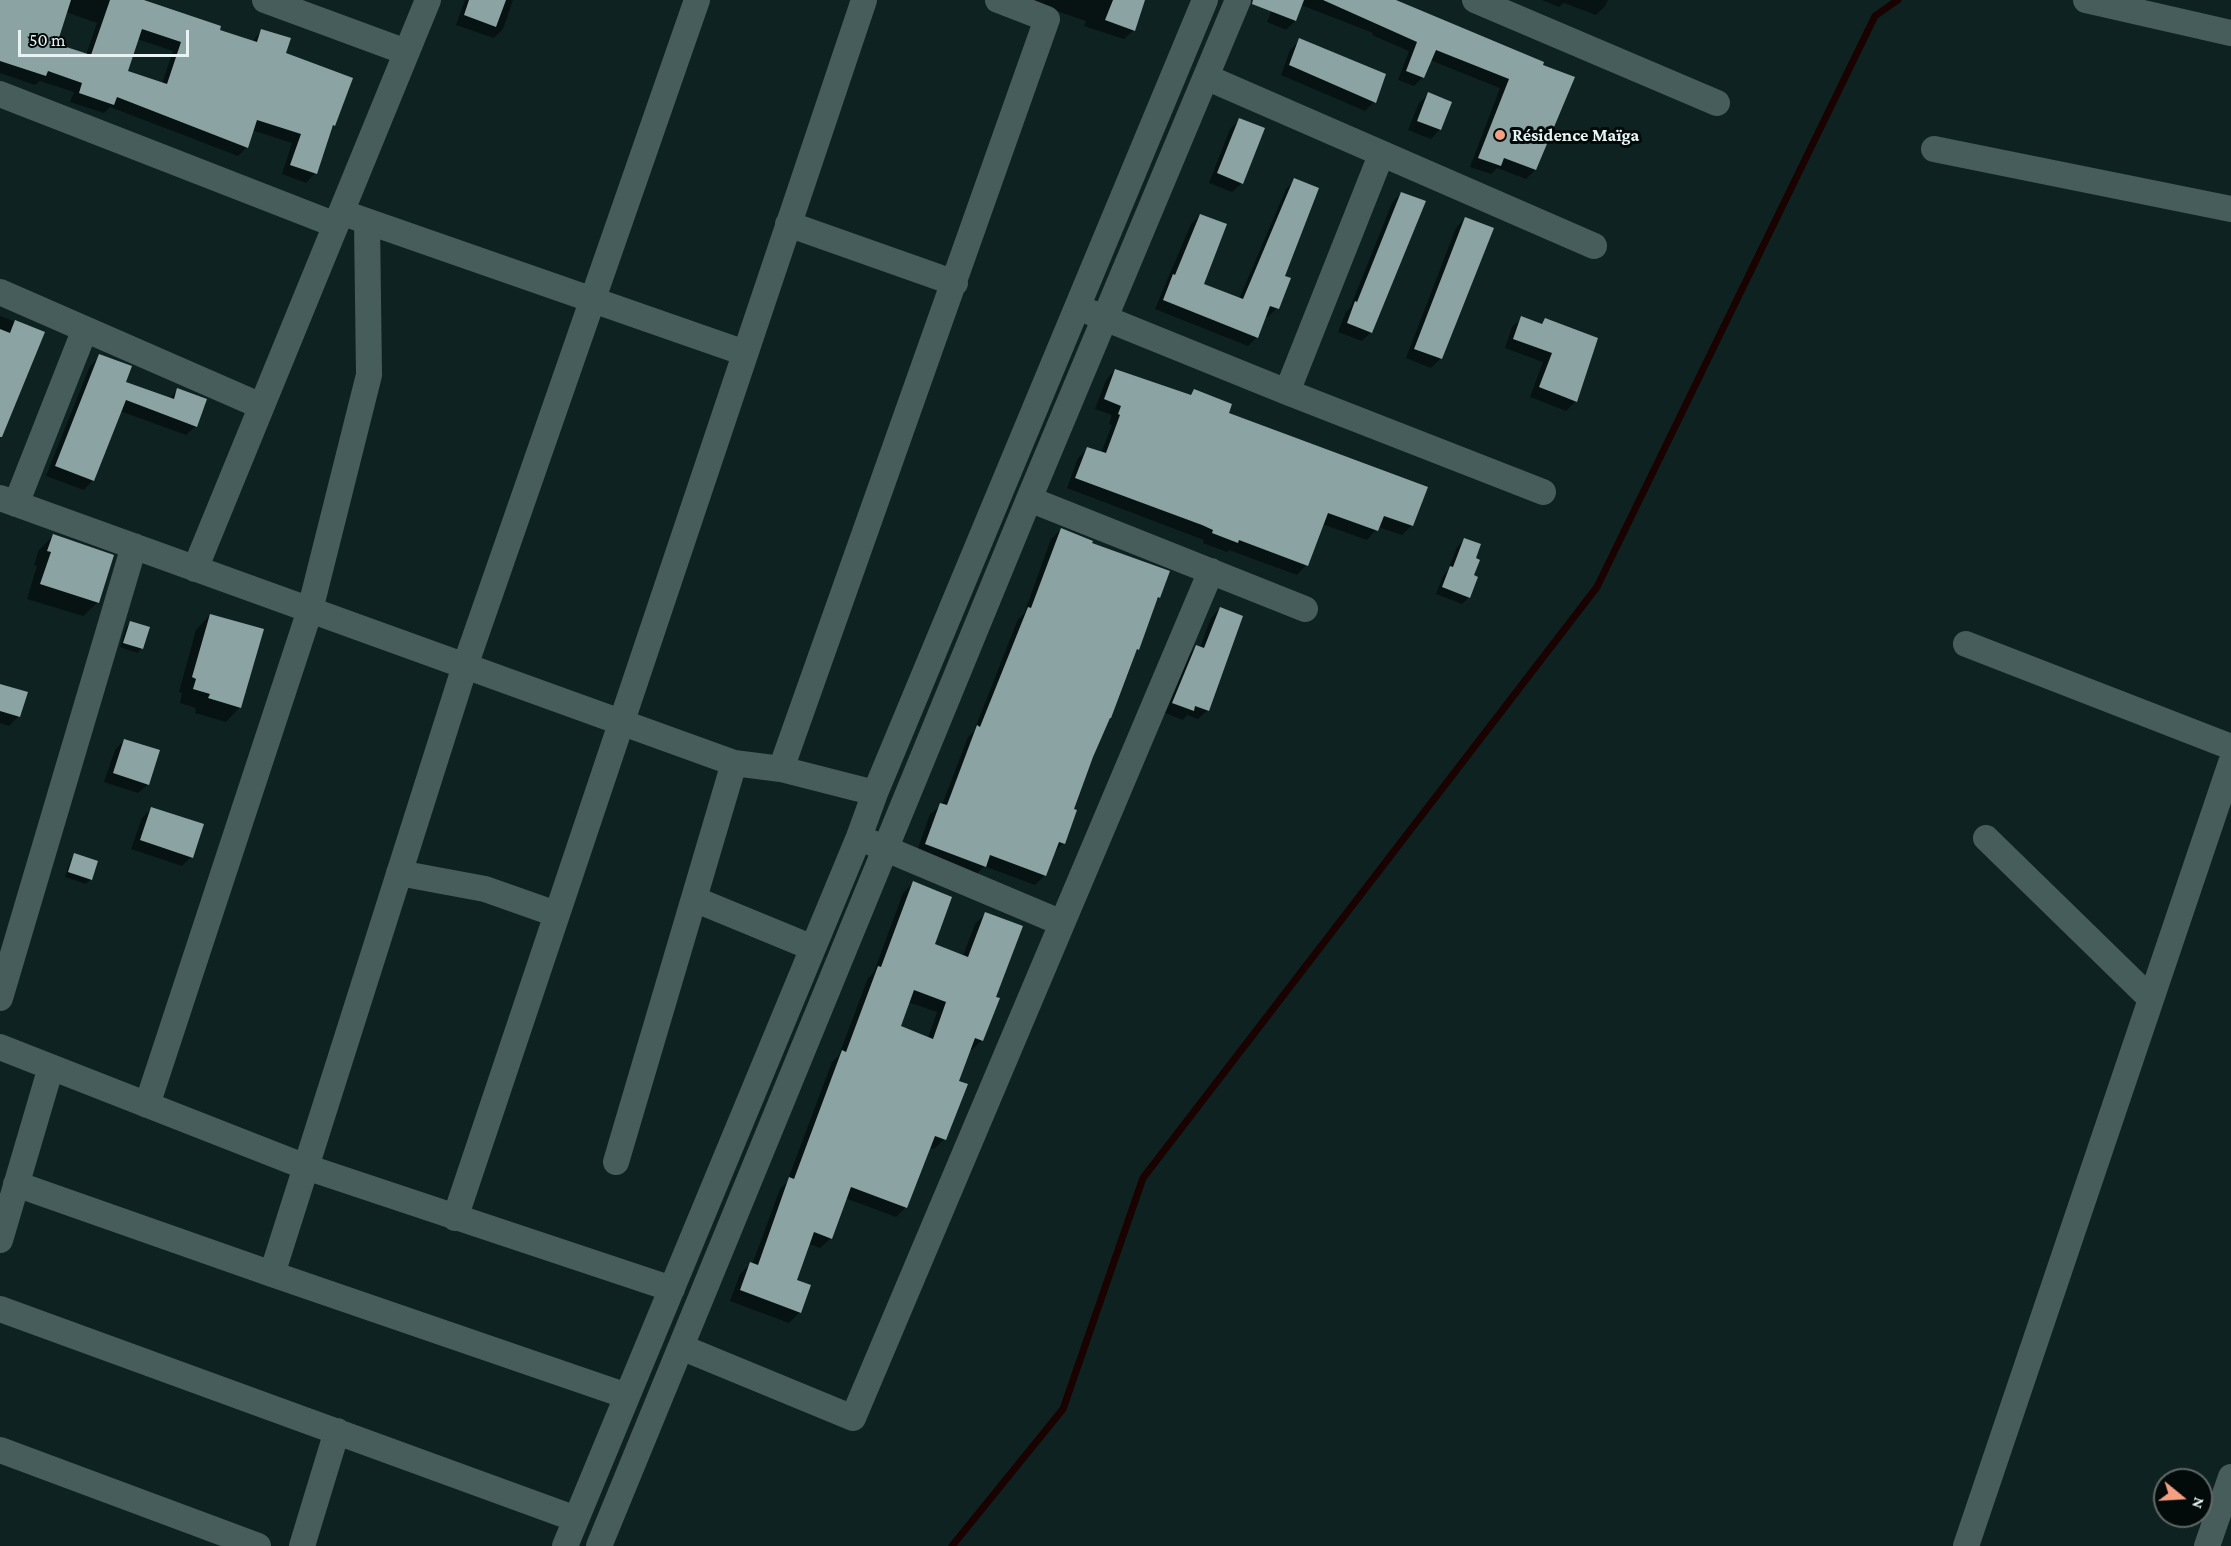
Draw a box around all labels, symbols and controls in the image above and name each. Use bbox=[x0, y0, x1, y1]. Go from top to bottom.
scale bar bbox=[21, 18, 192, 56]
text: 50 m bbox=[29, 30, 66, 50]
place label: Résidence Maïga bbox=[1512, 124, 1639, 146]
marker: Résidence Maïga bbox=[1493, 128, 1507, 142]
north arrow bbox=[2153, 1468, 2213, 1528]
text: N bbox=[2189, 1495, 2208, 1511]

